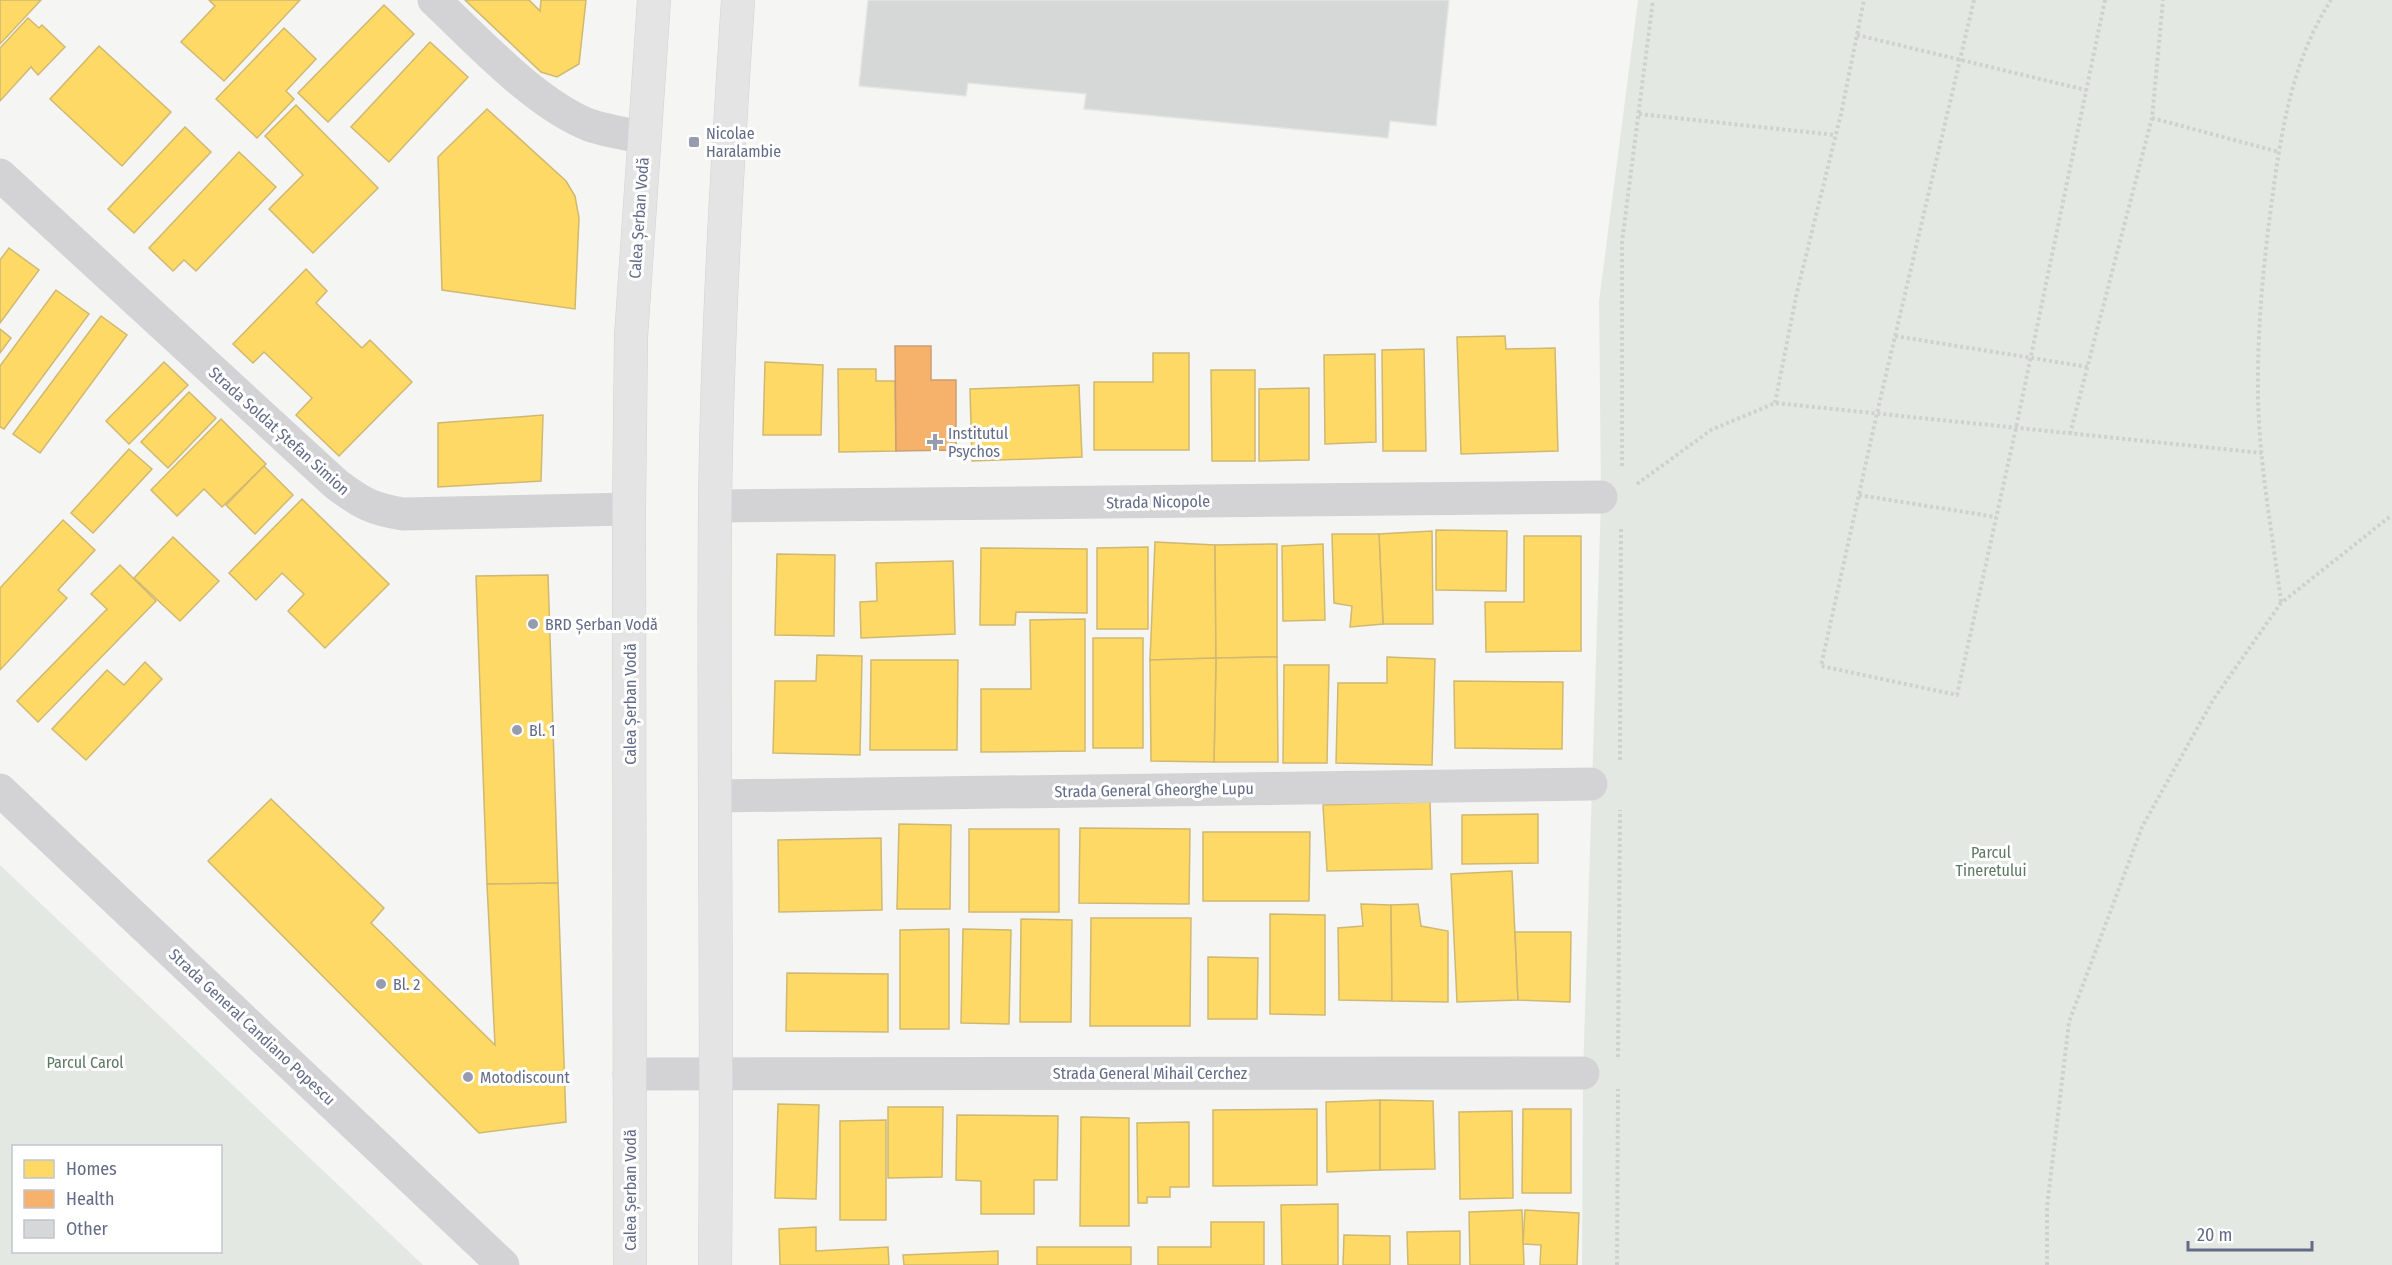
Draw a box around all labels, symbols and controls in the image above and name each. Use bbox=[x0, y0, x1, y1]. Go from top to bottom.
place label: Nicolae Haralambie bbox=[706, 124, 781, 161]
marker: Nicolae Haralambie bbox=[687, 135, 701, 149]
street label: Calea Șerban Vodă bbox=[625, 157, 654, 279]
street label: Strada Soldat Ștefan Simion bbox=[204, 363, 353, 500]
place label: Institutul Psychos bbox=[948, 424, 1008, 461]
marker: Institutul Psychos bbox=[926, 433, 944, 451]
street label: Strada Nicopole bbox=[1106, 492, 1210, 512]
place label: BRD Șerban Vodă bbox=[545, 615, 658, 635]
marker: BRD Șerban Vodă bbox=[526, 617, 540, 631]
street label: Calea Șerban Vodă bbox=[621, 643, 641, 765]
place label: Bl. 1 bbox=[529, 721, 555, 740]
marker: Bl. 1 bbox=[510, 723, 524, 737]
street label: Strada General Gheorghe Lupu bbox=[1054, 779, 1254, 801]
park label: Parcul Tineretului bbox=[1955, 843, 2027, 880]
street label: Strada General Candiano Popescu bbox=[165, 945, 339, 1109]
place label: Bl. 2 bbox=[393, 975, 420, 994]
marker: Bl. 2 bbox=[374, 977, 388, 991]
park label: Parcul Carol bbox=[46, 1053, 124, 1072]
street label: Strada General Mihail Cerchez bbox=[1053, 1064, 1247, 1083]
place label: Motodiscount bbox=[480, 1068, 570, 1087]
marker: Motodiscount bbox=[461, 1070, 475, 1084]
street label: Calea Șerban Vodă bbox=[621, 1129, 641, 1251]
legend bbox=[12, 1145, 222, 1253]
text: Homes bbox=[66, 1158, 117, 1180]
text: Health bbox=[66, 1188, 114, 1210]
scale bar bbox=[2188, 1214, 2312, 1252]
text: Other bbox=[66, 1218, 109, 1240]
text: 20 m bbox=[2197, 1224, 2232, 1246]

